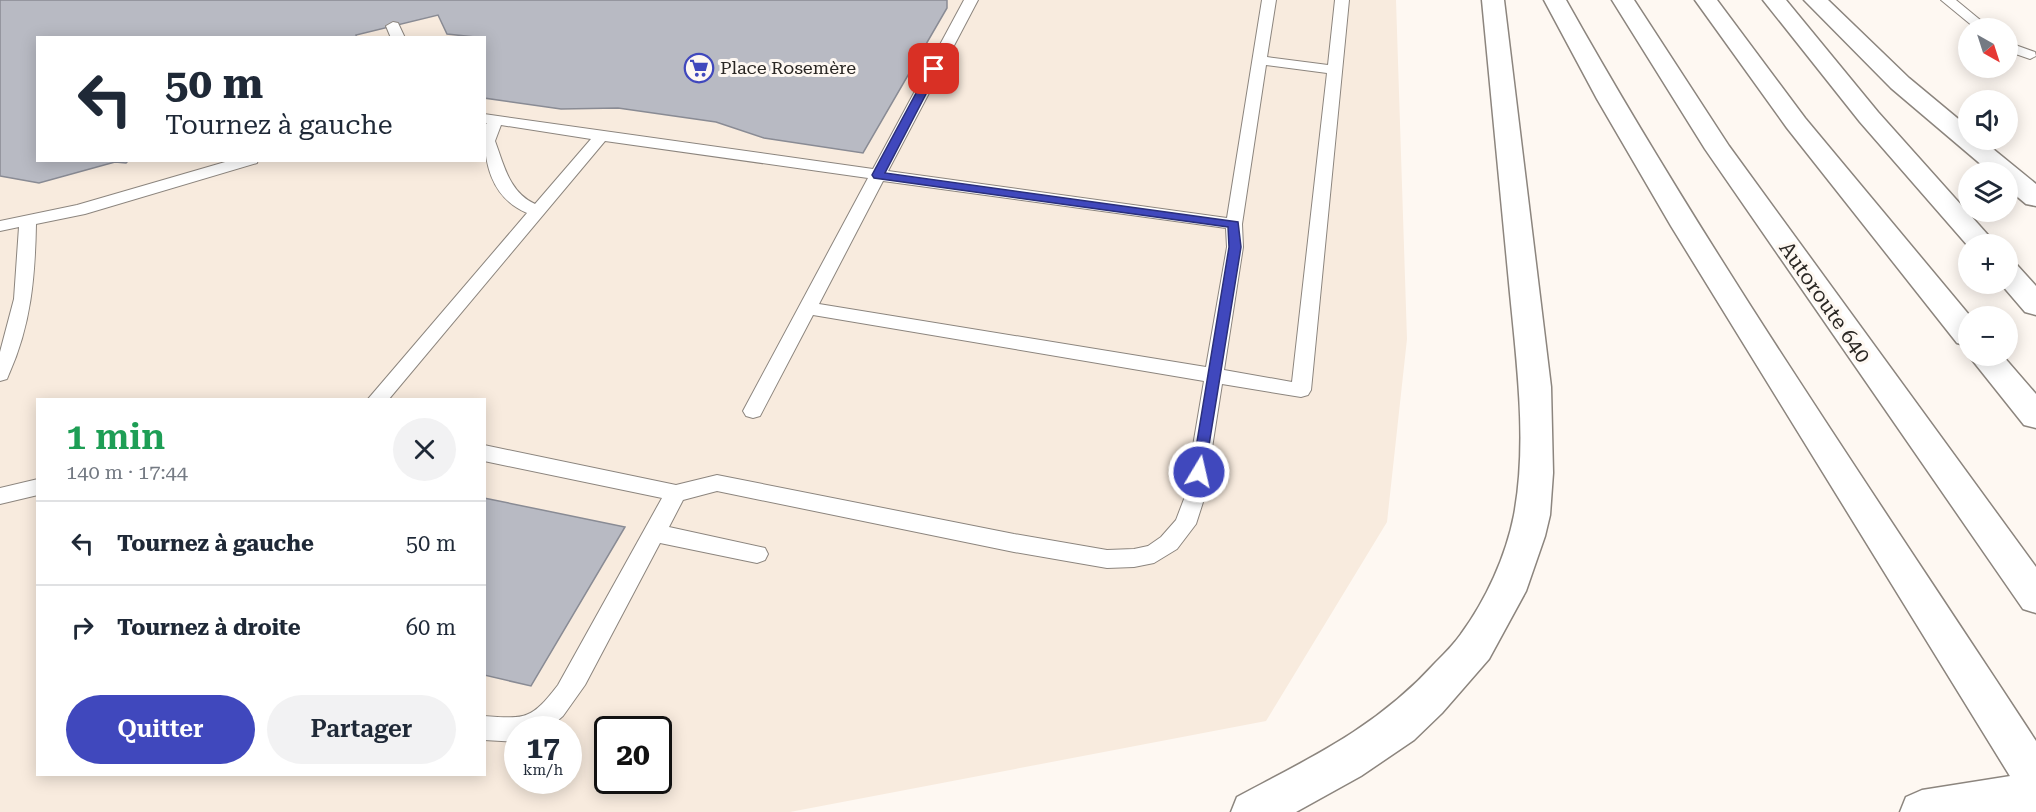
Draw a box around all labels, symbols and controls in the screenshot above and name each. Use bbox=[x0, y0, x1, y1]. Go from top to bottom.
north arrow bbox=[1958, 18, 2018, 78]
map controls bbox=[1958, 18, 2018, 366]
pin bbox=[908, 43, 959, 94]
supermarket icon: Place Rosemère bbox=[683, 52, 715, 84]
icon: arrive bbox=[917, 52, 950, 85]
place label: Place Rosemère bbox=[720, 57, 856, 78]
text: 50 m bbox=[165, 59, 263, 108]
icon: left bbox=[66, 60, 144, 138]
button: sound bbox=[1958, 90, 2018, 150]
text: Tournez à gauche bbox=[165, 109, 393, 141]
button: layers bbox=[1958, 162, 2018, 222]
button: + bbox=[1958, 234, 2018, 294]
street label: Autoroute 640 bbox=[1774, 237, 1876, 367]
button: − bbox=[1958, 306, 2018, 366]
text: 1 min bbox=[66, 416, 165, 458]
button: close bbox=[393, 418, 456, 481]
position arrow bbox=[1167, 440, 1231, 504]
text: 140 m · 17:44 bbox=[66, 460, 188, 484]
icon: left bbox=[66, 527, 99, 560]
text: Tournez à gauche bbox=[117, 531, 314, 556]
text: 50 m bbox=[406, 531, 456, 556]
icon: right bbox=[66, 611, 99, 644]
text: Tournez à droite bbox=[117, 615, 301, 640]
text: 60 m bbox=[406, 615, 456, 640]
button: Quitter bbox=[66, 695, 255, 764]
button: Partager bbox=[267, 695, 456, 764]
speed limit sign: 20 bbox=[594, 716, 672, 794]
text: 17 bbox=[526, 730, 560, 765]
text: km/h bbox=[523, 761, 563, 779]

